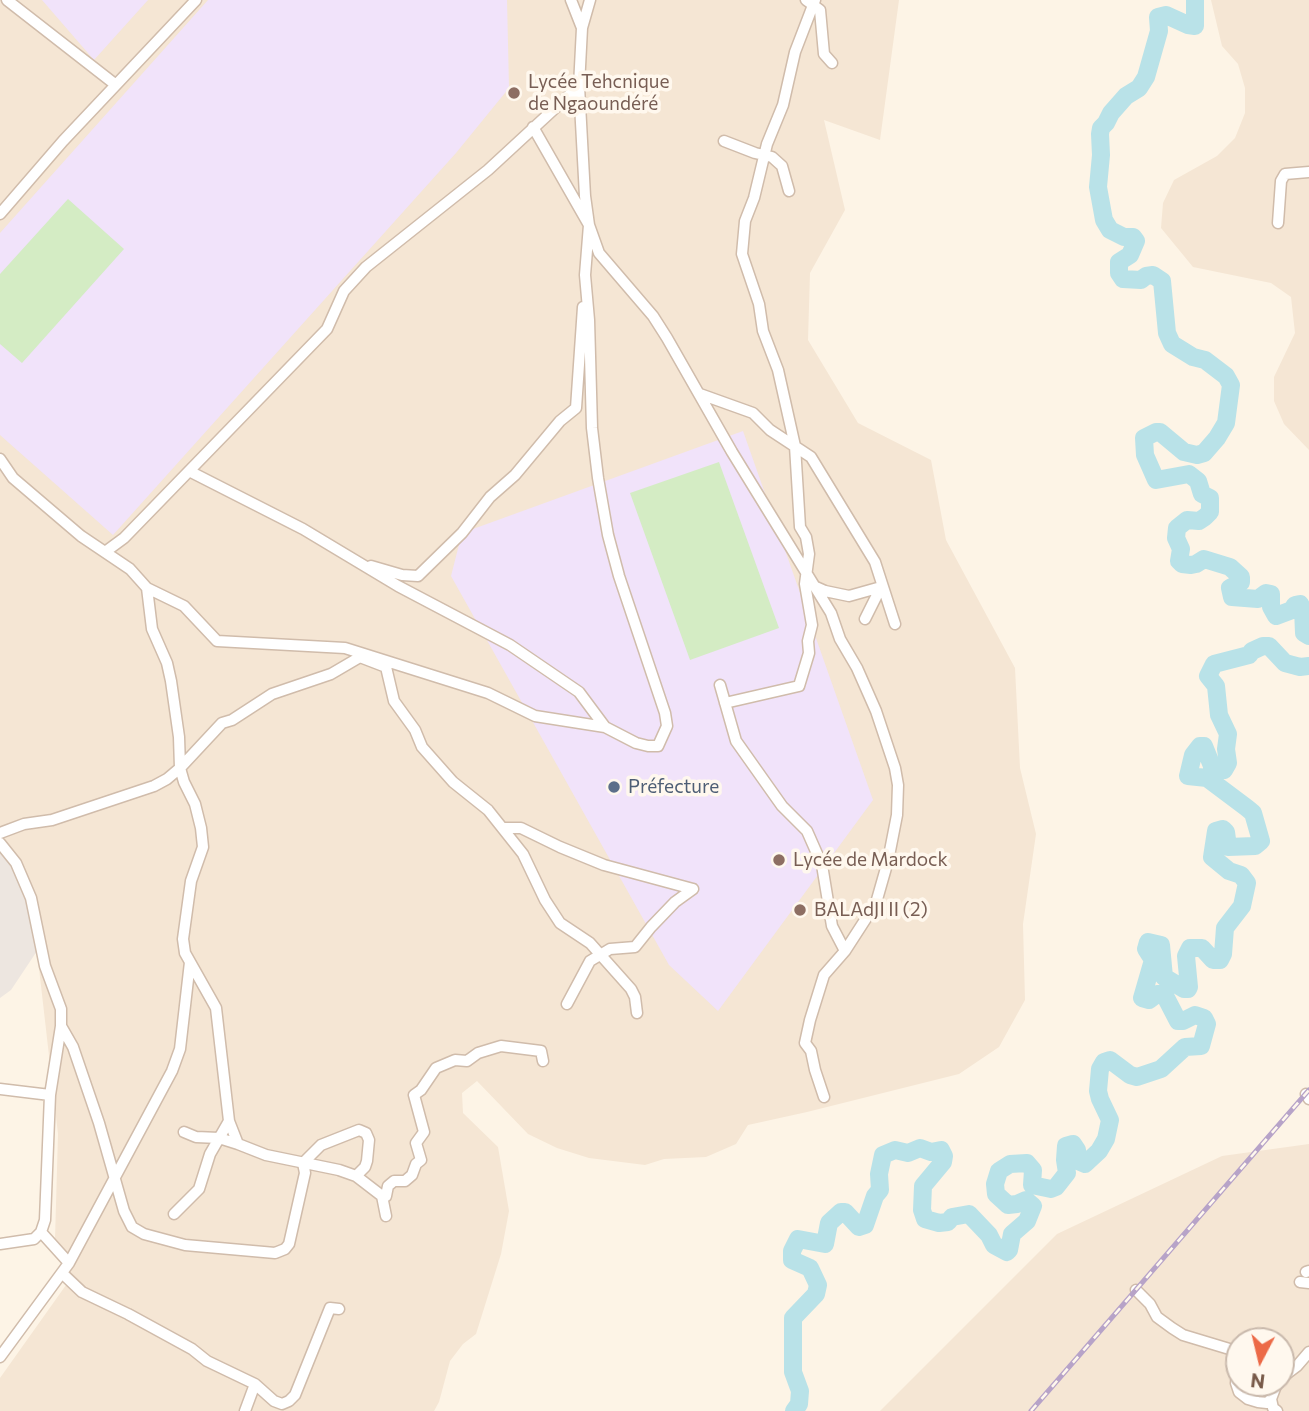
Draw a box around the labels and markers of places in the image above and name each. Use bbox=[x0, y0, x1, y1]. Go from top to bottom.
place label: Lycée Tehcnique de Ngaoundéré bbox=[528, 71, 669, 115]
marker: Lycée Tehcnique de Ngaoundéré bbox=[506, 85, 522, 101]
place label: Préfecture bbox=[628, 776, 719, 798]
marker: Préfecture bbox=[606, 779, 622, 795]
place label: Lycée de Mardock bbox=[793, 849, 948, 871]
marker: Lycée de Mardock bbox=[771, 852, 787, 868]
place label: BALAdJI II (2) bbox=[814, 899, 928, 921]
marker: BALAdJI II (2) bbox=[792, 902, 808, 918]

